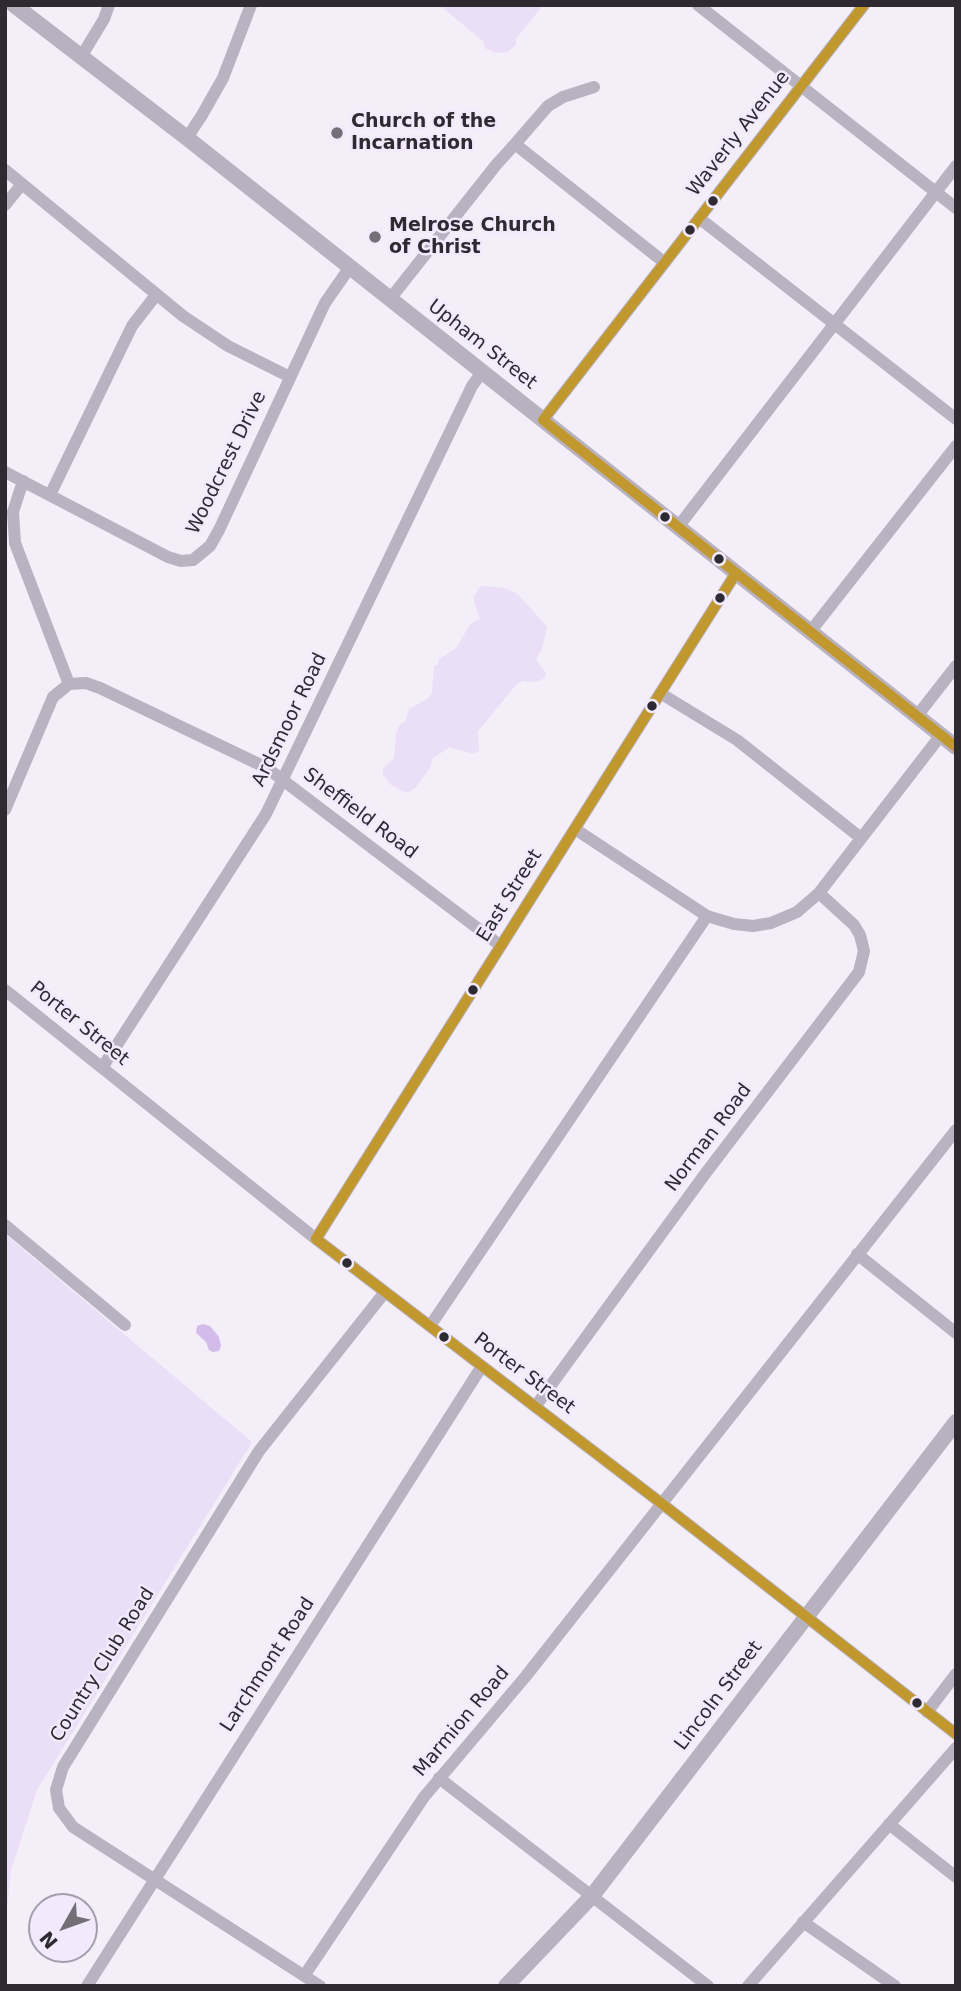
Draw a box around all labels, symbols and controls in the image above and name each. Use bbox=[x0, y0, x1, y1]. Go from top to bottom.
street label: Waverly Avenue bbox=[683, 67, 795, 201]
place label: Church of the Incarnation bbox=[351, 111, 496, 155]
marker: Church of the Incarnation bbox=[329, 125, 345, 141]
unlabelled marker bbox=[706, 194, 720, 208]
place label: Melrose Church of Christ bbox=[389, 215, 556, 259]
unlabelled marker bbox=[683, 223, 697, 237]
marker: Melrose Church of Christ bbox=[367, 229, 383, 245]
street label: Upham Street bbox=[423, 295, 541, 395]
street label: Woodcrest Drive bbox=[182, 388, 272, 538]
unlabelled marker bbox=[658, 510, 672, 524]
unlabelled marker bbox=[712, 552, 726, 566]
unlabelled marker bbox=[713, 591, 727, 605]
street label: Ardsmoor Road bbox=[248, 650, 332, 790]
unlabelled marker bbox=[645, 699, 659, 713]
street label: Sheffield Road bbox=[298, 764, 422, 864]
street label: East Street bbox=[473, 846, 547, 946]
street label: Porter Street bbox=[25, 977, 133, 1071]
unlabelled marker bbox=[466, 983, 480, 997]
street label: Norman Road bbox=[661, 1080, 757, 1196]
unlabelled marker bbox=[340, 1256, 354, 1270]
street label: Porter Street bbox=[469, 1329, 579, 1419]
unlabelled marker bbox=[437, 1330, 451, 1344]
street label: Country Club Road bbox=[46, 1584, 160, 1746]
street label: Larchmont Road bbox=[216, 1594, 320, 1736]
street label: Lincoln Street bbox=[670, 1637, 768, 1755]
street label: Marmion Road bbox=[409, 1662, 515, 1782]
unlabelled marker bbox=[910, 1696, 924, 1710]
north arrow bbox=[28, 1893, 98, 1963]
text: N bbox=[35, 1927, 62, 1953]

